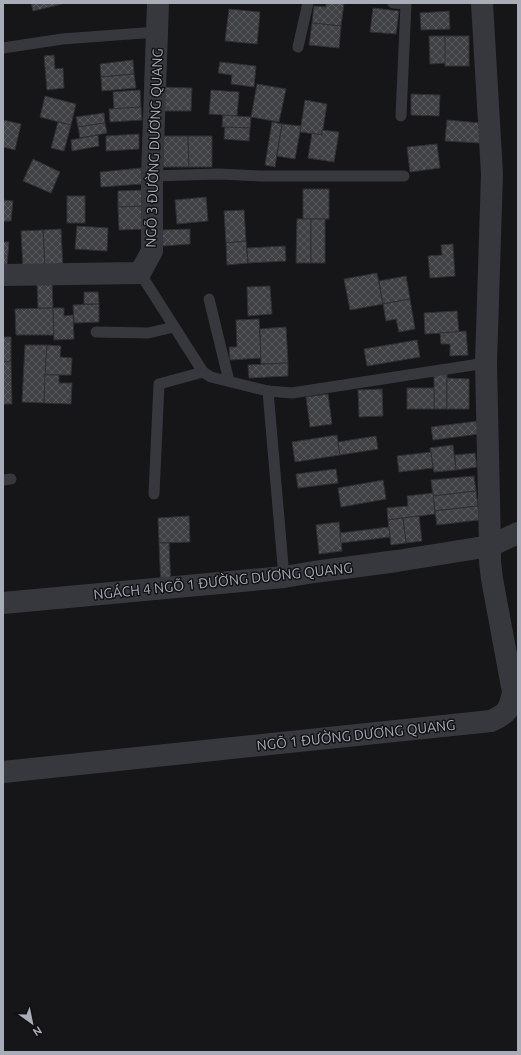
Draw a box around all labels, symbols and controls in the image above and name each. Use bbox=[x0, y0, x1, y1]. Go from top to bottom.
street label: NGÕ 3 ĐƯỜNG DƯƠNG QUANG bbox=[141, 48, 165, 248]
street label: NGÁCH 4 NGÕ 1 ĐƯỜNG DƯƠNG QUANG bbox=[92, 557, 353, 603]
street label: NGÕ 1 ĐƯỜNG DƯƠNG QUANG bbox=[256, 715, 456, 753]
north arrow bbox=[12, 1003, 52, 1043]
text: N bbox=[31, 1024, 44, 1039]

